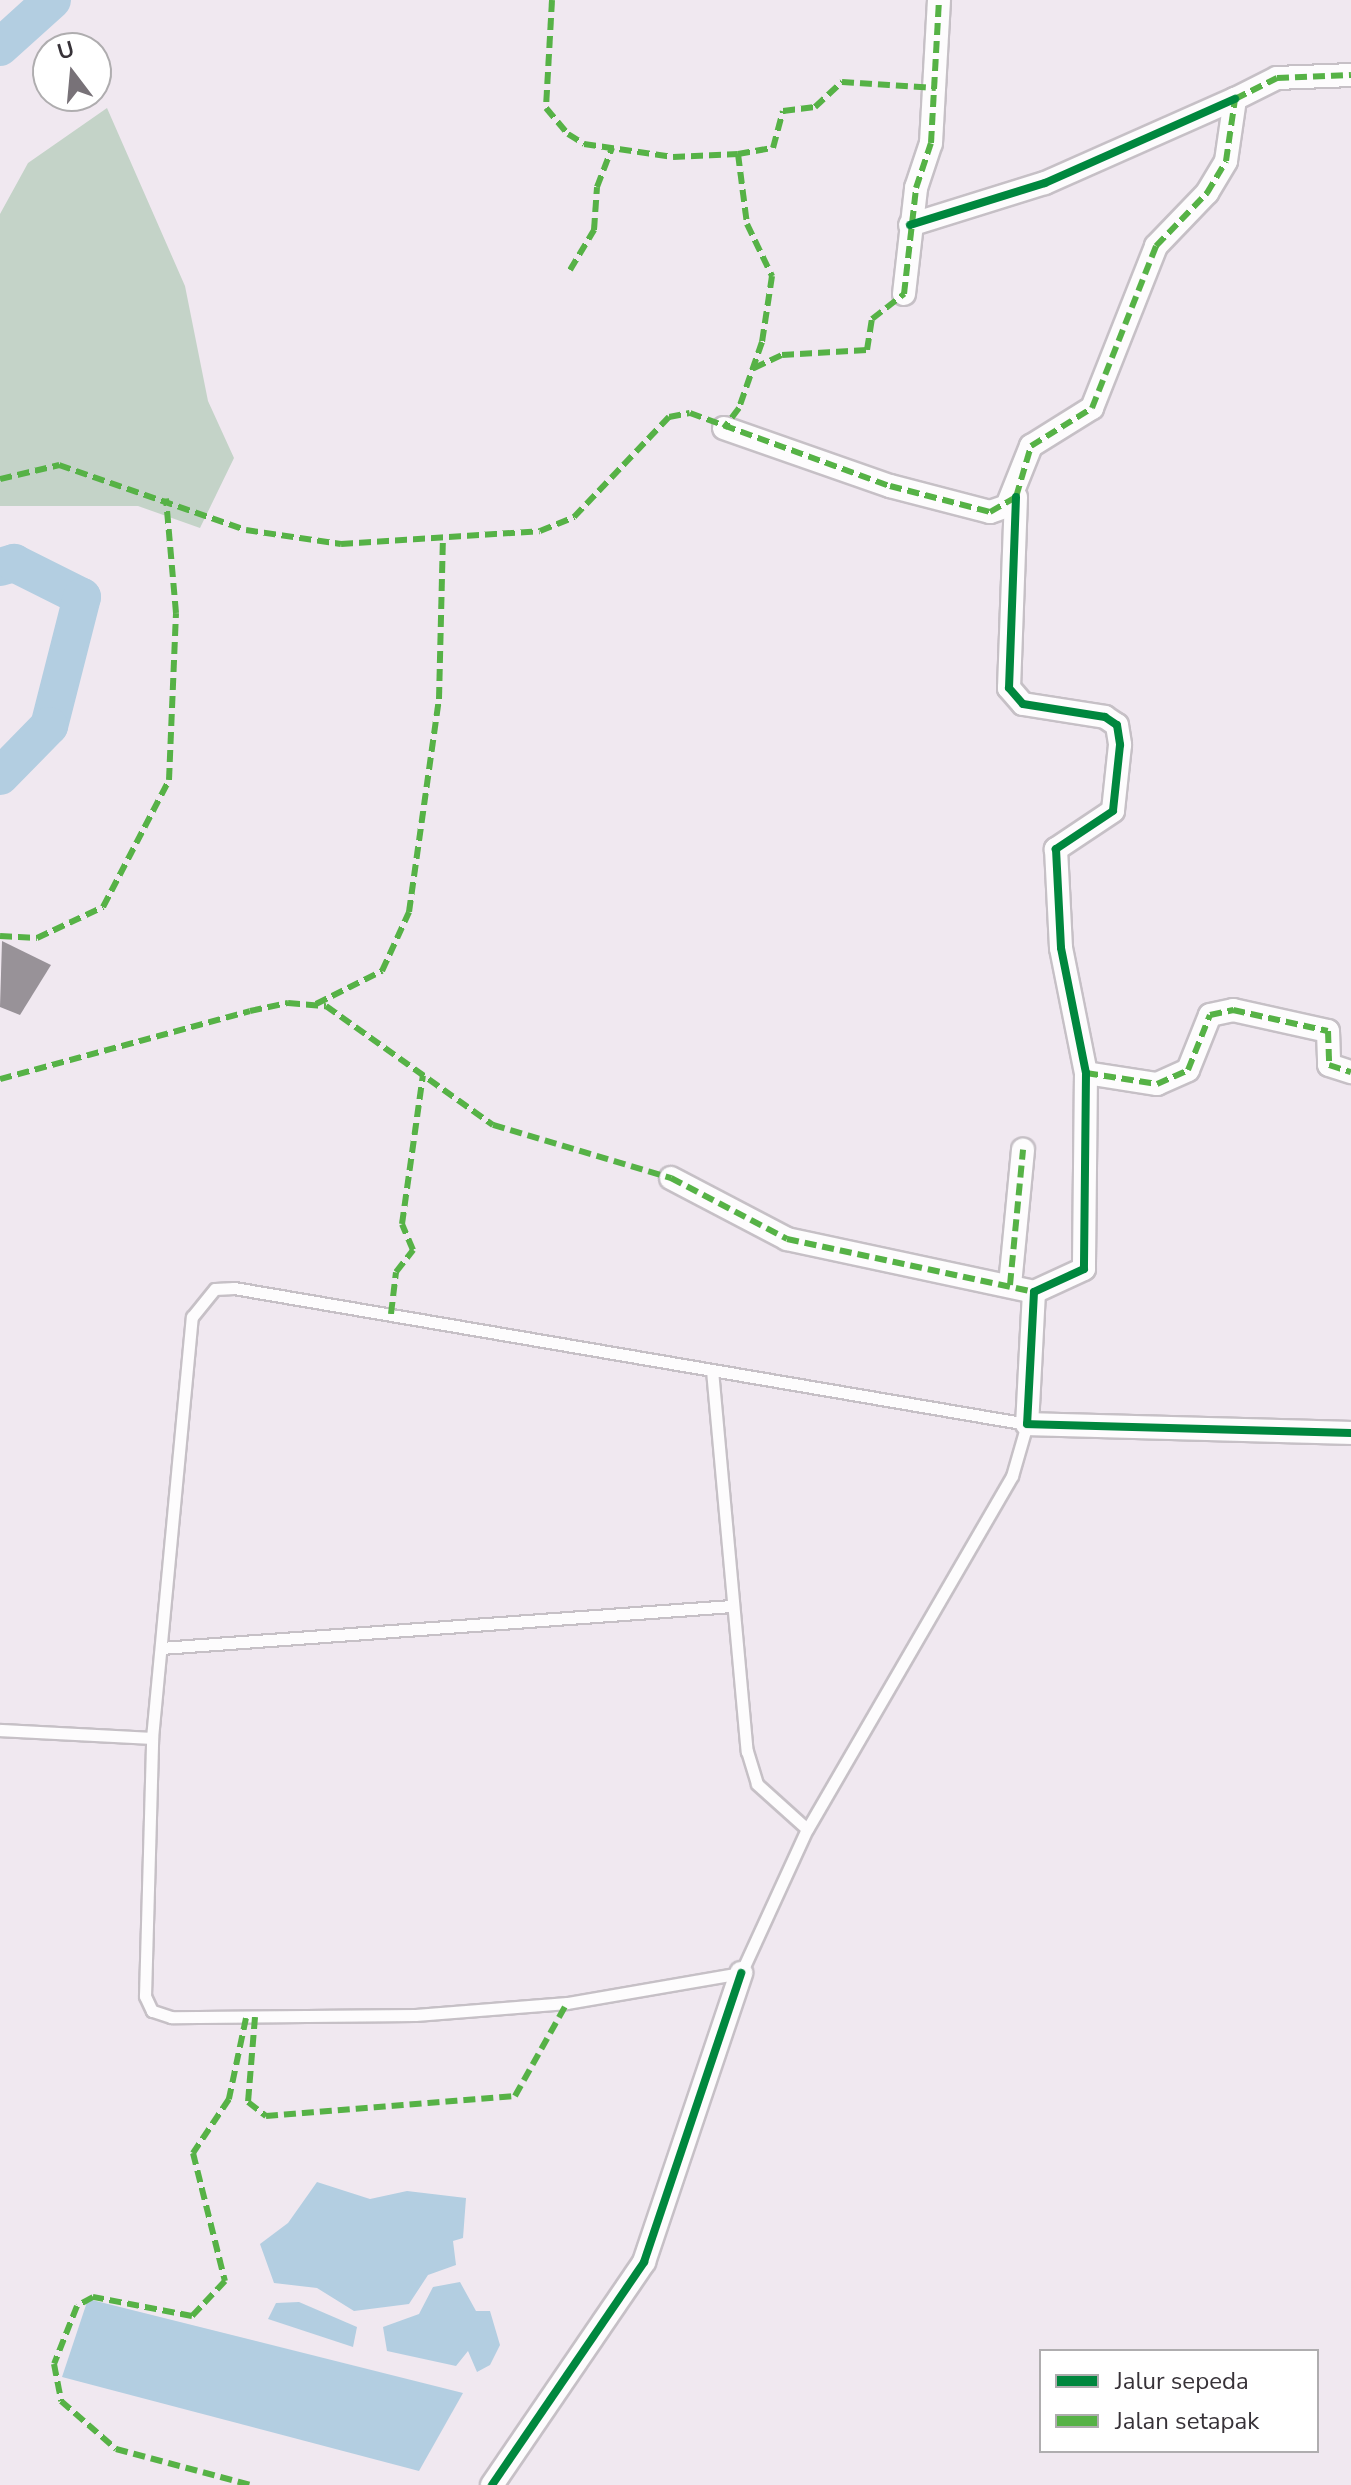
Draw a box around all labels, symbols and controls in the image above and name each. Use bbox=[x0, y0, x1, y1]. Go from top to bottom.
north arrow bbox=[32, 32, 112, 112]
text: U bbox=[54, 34, 78, 68]
legend bbox=[1039, 2349, 1319, 2453]
text: Jalur sepeda bbox=[1115, 2365, 1249, 2397]
text: Jalan setapak bbox=[1115, 2405, 1259, 2437]

